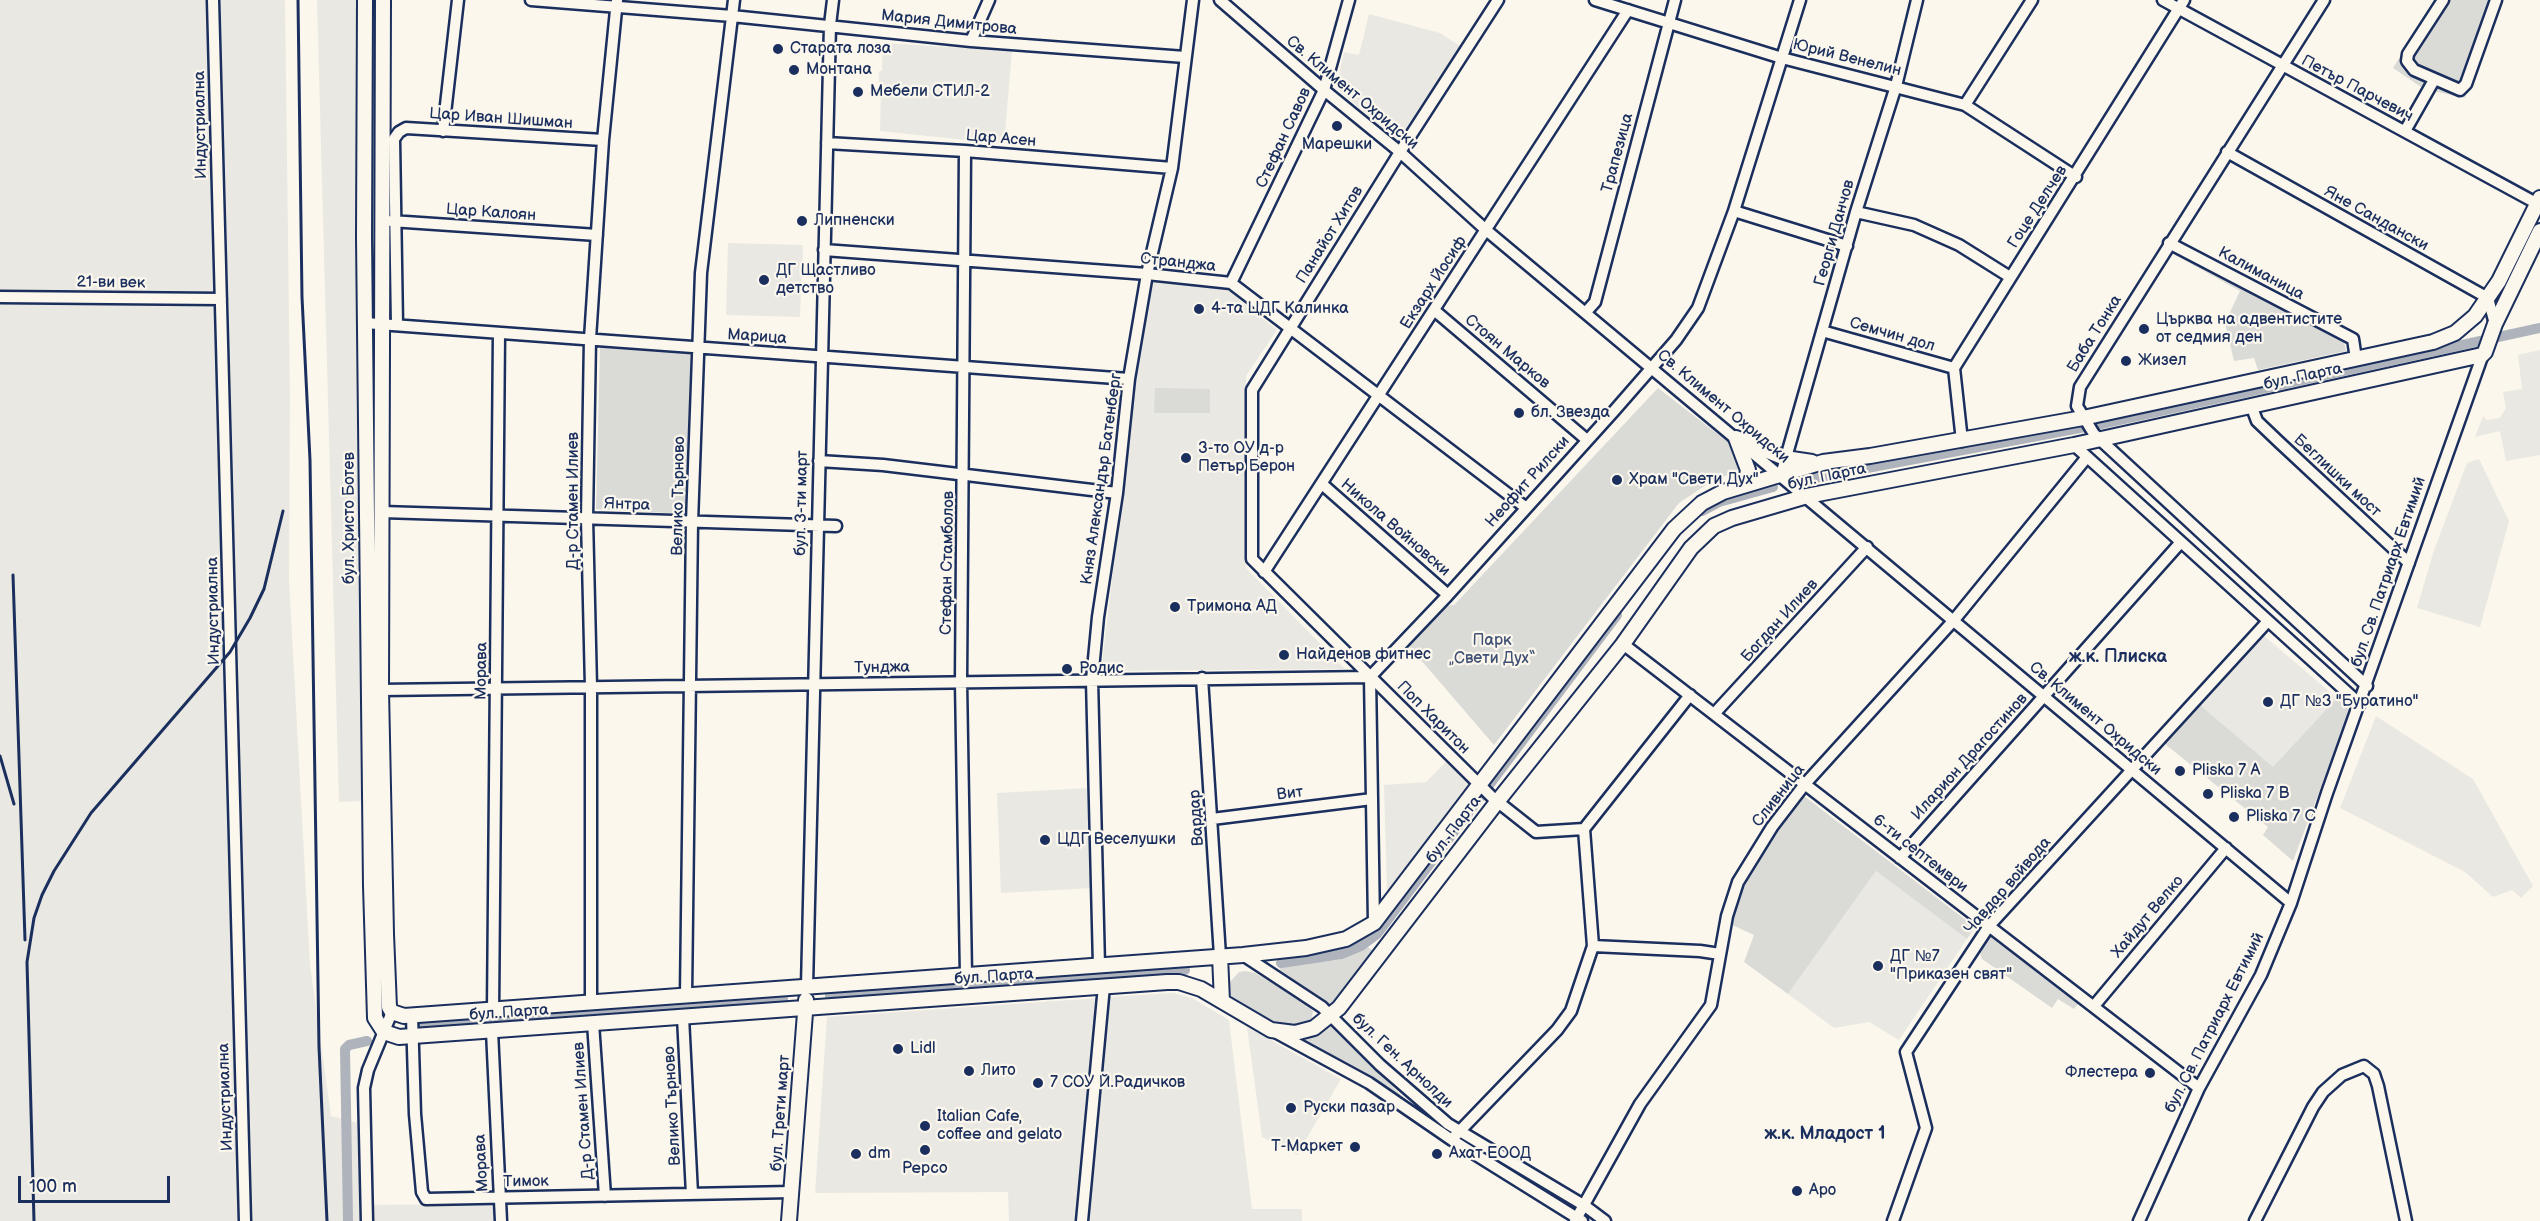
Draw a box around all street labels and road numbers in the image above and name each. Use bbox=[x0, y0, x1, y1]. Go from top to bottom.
street label: Мария Димитрова bbox=[880, 6, 1018, 40]
street label: Св. Климент Охридски bbox=[1282, 32, 1422, 154]
street label: Юрий Венелин bbox=[1791, 35, 1903, 81]
street label: Петър Парчевич bbox=[2298, 51, 2416, 127]
street label: Индустриална bbox=[190, 71, 212, 179]
street label: Стефан Савов bbox=[1252, 85, 1316, 191]
street label: Цар Иван Шишман bbox=[429, 104, 573, 134]
street label: Трапезица bbox=[1598, 111, 1638, 195]
street label: Цар Асен bbox=[965, 126, 1037, 152]
street label: Гоце Делчев bbox=[2004, 162, 2072, 252]
street label: Георги Данчов bbox=[1811, 178, 1859, 288]
street label: Яне Сандански bbox=[2320, 182, 2432, 256]
street label: Панайот Хитов bbox=[1292, 183, 1368, 287]
street label: Цар Калоян bbox=[445, 200, 537, 226]
street label: Екзарх Йосиф bbox=[1397, 233, 1471, 333]
street label: Калиманица bbox=[2215, 243, 2307, 305]
street label: Странджа bbox=[1139, 249, 1217, 277]
street label: 21-ви век bbox=[77, 273, 145, 293]
street label: Баба Тонка bbox=[2064, 292, 2126, 376]
street label: Стоян Марков bbox=[1460, 311, 1554, 393]
street label: Семчин дол bbox=[1847, 314, 1937, 356]
street label: Марица bbox=[727, 325, 787, 349]
street label: Св. Климент Охридски bbox=[1653, 346, 1793, 468]
street label: бул. Парта bbox=[2262, 359, 2344, 395]
street label: Княз Александър Батенберг bbox=[1078, 372, 1126, 586]
street label: Беглишки мост bbox=[2289, 431, 2385, 521]
street label: Д-р Стамен Илиев bbox=[564, 432, 584, 570]
street label: Неофит Рилски bbox=[1482, 432, 1574, 532]
street label: Велико Търново bbox=[668, 436, 690, 556]
street label: бул. 3-ти март bbox=[791, 450, 813, 556]
street label: бул. Христо Ботев bbox=[340, 452, 360, 584]
street label: бул. Парта bbox=[1786, 459, 1868, 495]
street label: бул. Св. Патриарх Евтимий bbox=[2347, 474, 2431, 670]
street label: Никола Войновски bbox=[1336, 475, 1454, 581]
street label: Стефан Стамболов bbox=[937, 491, 959, 635]
street label: Янтра bbox=[604, 495, 650, 515]
street label: Индустриална bbox=[203, 557, 225, 665]
street label: Богдан Илиев bbox=[1738, 575, 1822, 667]
street label: Морава bbox=[472, 642, 492, 700]
street label: Тунджа bbox=[854, 658, 910, 678]
street label: Св. Климент Охридски bbox=[2025, 658, 2165, 780]
street label: Поп Харитон bbox=[1392, 677, 1474, 759]
street label: Иларион Драгостинов bbox=[1908, 690, 2032, 824]
street label: Сливница bbox=[1749, 761, 1809, 831]
street label: Вит bbox=[1276, 783, 1304, 805]
street label: Вардар bbox=[1185, 789, 1209, 847]
street label: бул. Парта bbox=[1422, 793, 1486, 867]
street label: 6-ти септември bbox=[1869, 811, 1971, 897]
street label: Чавдар войвода bbox=[1961, 834, 2055, 938]
street label: Хайдут Велко bbox=[2108, 872, 2188, 962]
street label: бул. Св. Патриарх Евтимий bbox=[2161, 930, 2269, 1116]
street label: бул. Парта bbox=[954, 965, 1034, 989]
street label: бул. Парта bbox=[469, 1001, 549, 1025]
street label: бул. Ген. Арнолди bbox=[1348, 1009, 1456, 1113]
street label: Д-р Стамен Илиев bbox=[570, 1042, 598, 1180]
street label: Индустриална bbox=[215, 1043, 237, 1151]
street label: Велико Търново bbox=[660, 1046, 686, 1166]
street label: бул. Трети март bbox=[767, 1054, 795, 1172]
street label: Морава bbox=[471, 1134, 493, 1192]
street label: Тимок bbox=[503, 1172, 549, 1192]

